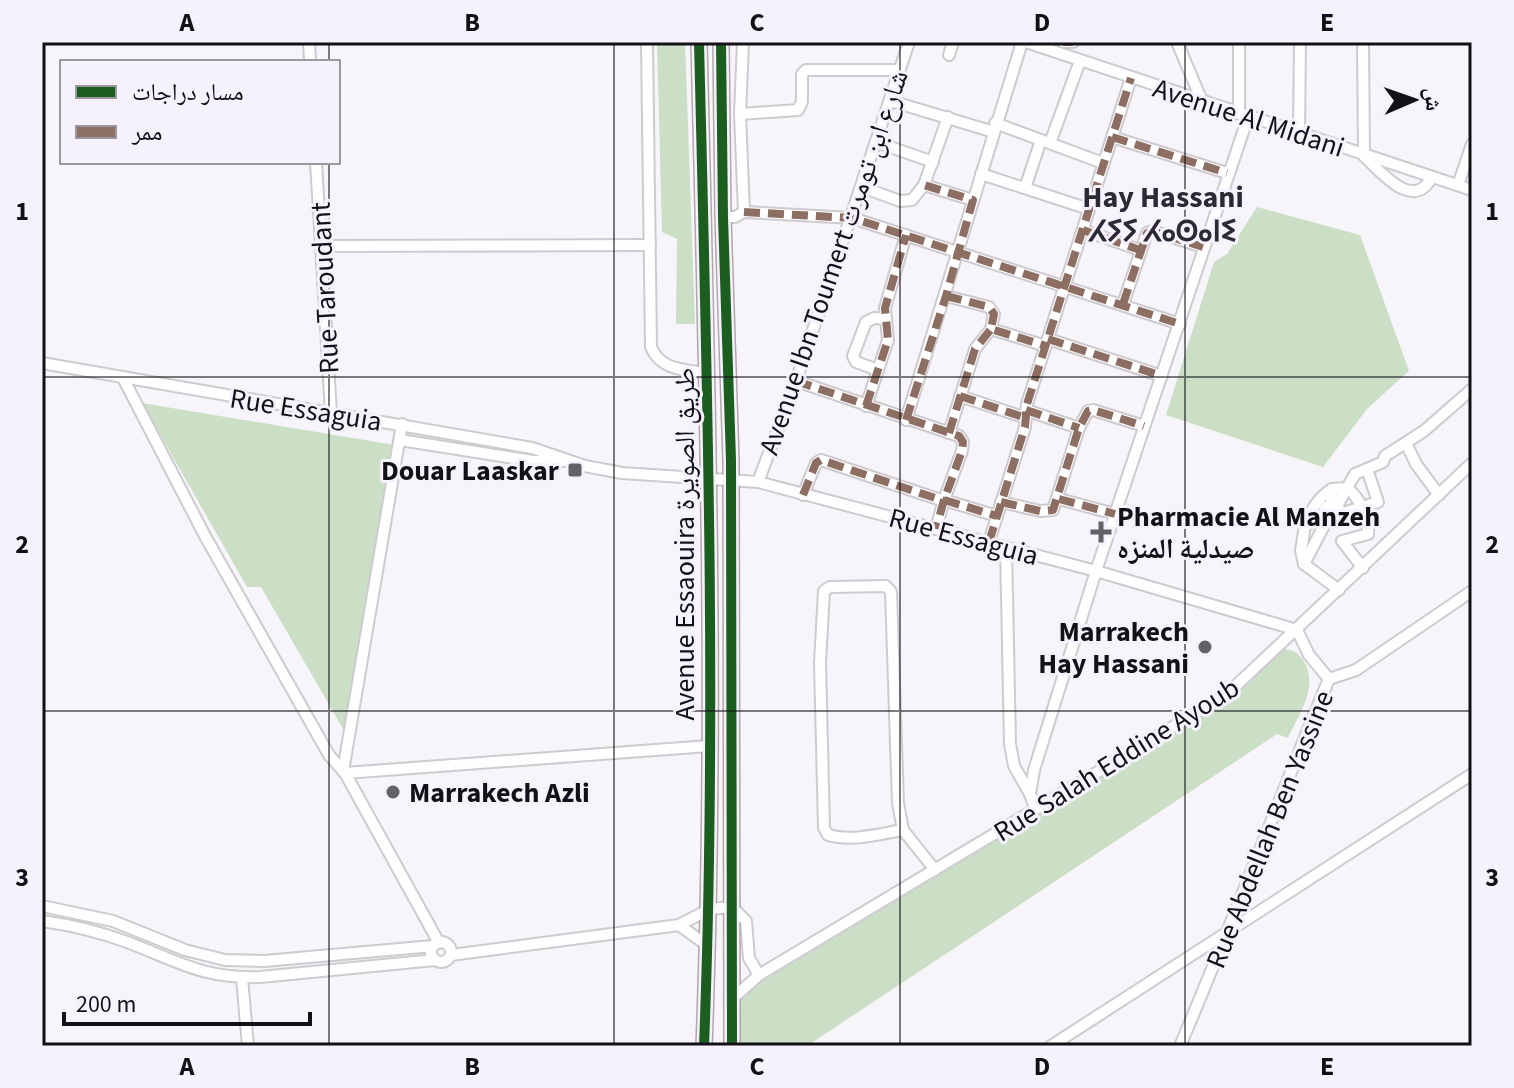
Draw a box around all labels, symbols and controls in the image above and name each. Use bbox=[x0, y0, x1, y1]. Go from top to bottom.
text: A bbox=[179, 4, 196, 41]
text: B bbox=[464, 4, 480, 41]
text: C bbox=[749, 4, 765, 41]
text: D bbox=[1034, 4, 1050, 41]
text: E bbox=[1320, 4, 1334, 41]
legend bbox=[60, 60, 340, 164]
north arrow bbox=[1374, 60, 1454, 140]
street label: Avenue Ibn Toumert شارع ابن تومرت bbox=[749, 64, 919, 460]
street label: Avenue Al Midani bbox=[1148, 68, 1349, 168]
text: مسار دراجات bbox=[132, 75, 244, 110]
text: ش bbox=[1417, 87, 1449, 112]
text: ممر bbox=[131, 115, 163, 150]
district label: Hay Hassani ⵃⵢⵢ ⵃⴰⵙⴰⵏⵉ bbox=[1082, 176, 1244, 253]
text: 1 bbox=[15, 193, 29, 230]
text: 1 bbox=[1485, 193, 1499, 230]
street label: Rue Taroudant bbox=[300, 200, 349, 375]
street label: Avenue Essaouira طريق الصويرة bbox=[665, 367, 705, 721]
street label: Rue Essaguia bbox=[227, 378, 385, 442]
place label: Douar Laaskar bbox=[381, 451, 560, 491]
marker: Douar Laaskar bbox=[566, 461, 584, 479]
place label: Pharmacie Al Manzeh صيدلية المنزه bbox=[1117, 497, 1380, 569]
street label: Rue Essaguia bbox=[885, 498, 1043, 576]
marker: Pharmacie Al Manzeh صيدلية المنزه bbox=[1092, 523, 1110, 541]
text: 2 bbox=[15, 526, 29, 563]
text: 2 bbox=[1485, 526, 1499, 563]
place label: Marrakech Hay Hassani bbox=[1038, 612, 1189, 684]
marker: Marrakech Hay Hassani bbox=[1196, 638, 1214, 656]
street label: Rue Salah Eddine Ayoub bbox=[986, 668, 1247, 852]
street label: Rue Abdellah Ben Yassine bbox=[1196, 684, 1344, 974]
place label: Marrakech Azli bbox=[409, 773, 590, 813]
marker: Marrakech Azli bbox=[384, 783, 402, 801]
text: 3 bbox=[15, 859, 29, 896]
text: 3 bbox=[1485, 859, 1499, 896]
scale bar bbox=[64, 976, 310, 1026]
text: 200 m bbox=[76, 987, 136, 1022]
text: A bbox=[179, 1048, 196, 1085]
text: B bbox=[464, 1048, 480, 1085]
text: C bbox=[749, 1048, 765, 1085]
text: D bbox=[1034, 1048, 1050, 1085]
text: E bbox=[1320, 1048, 1334, 1085]

